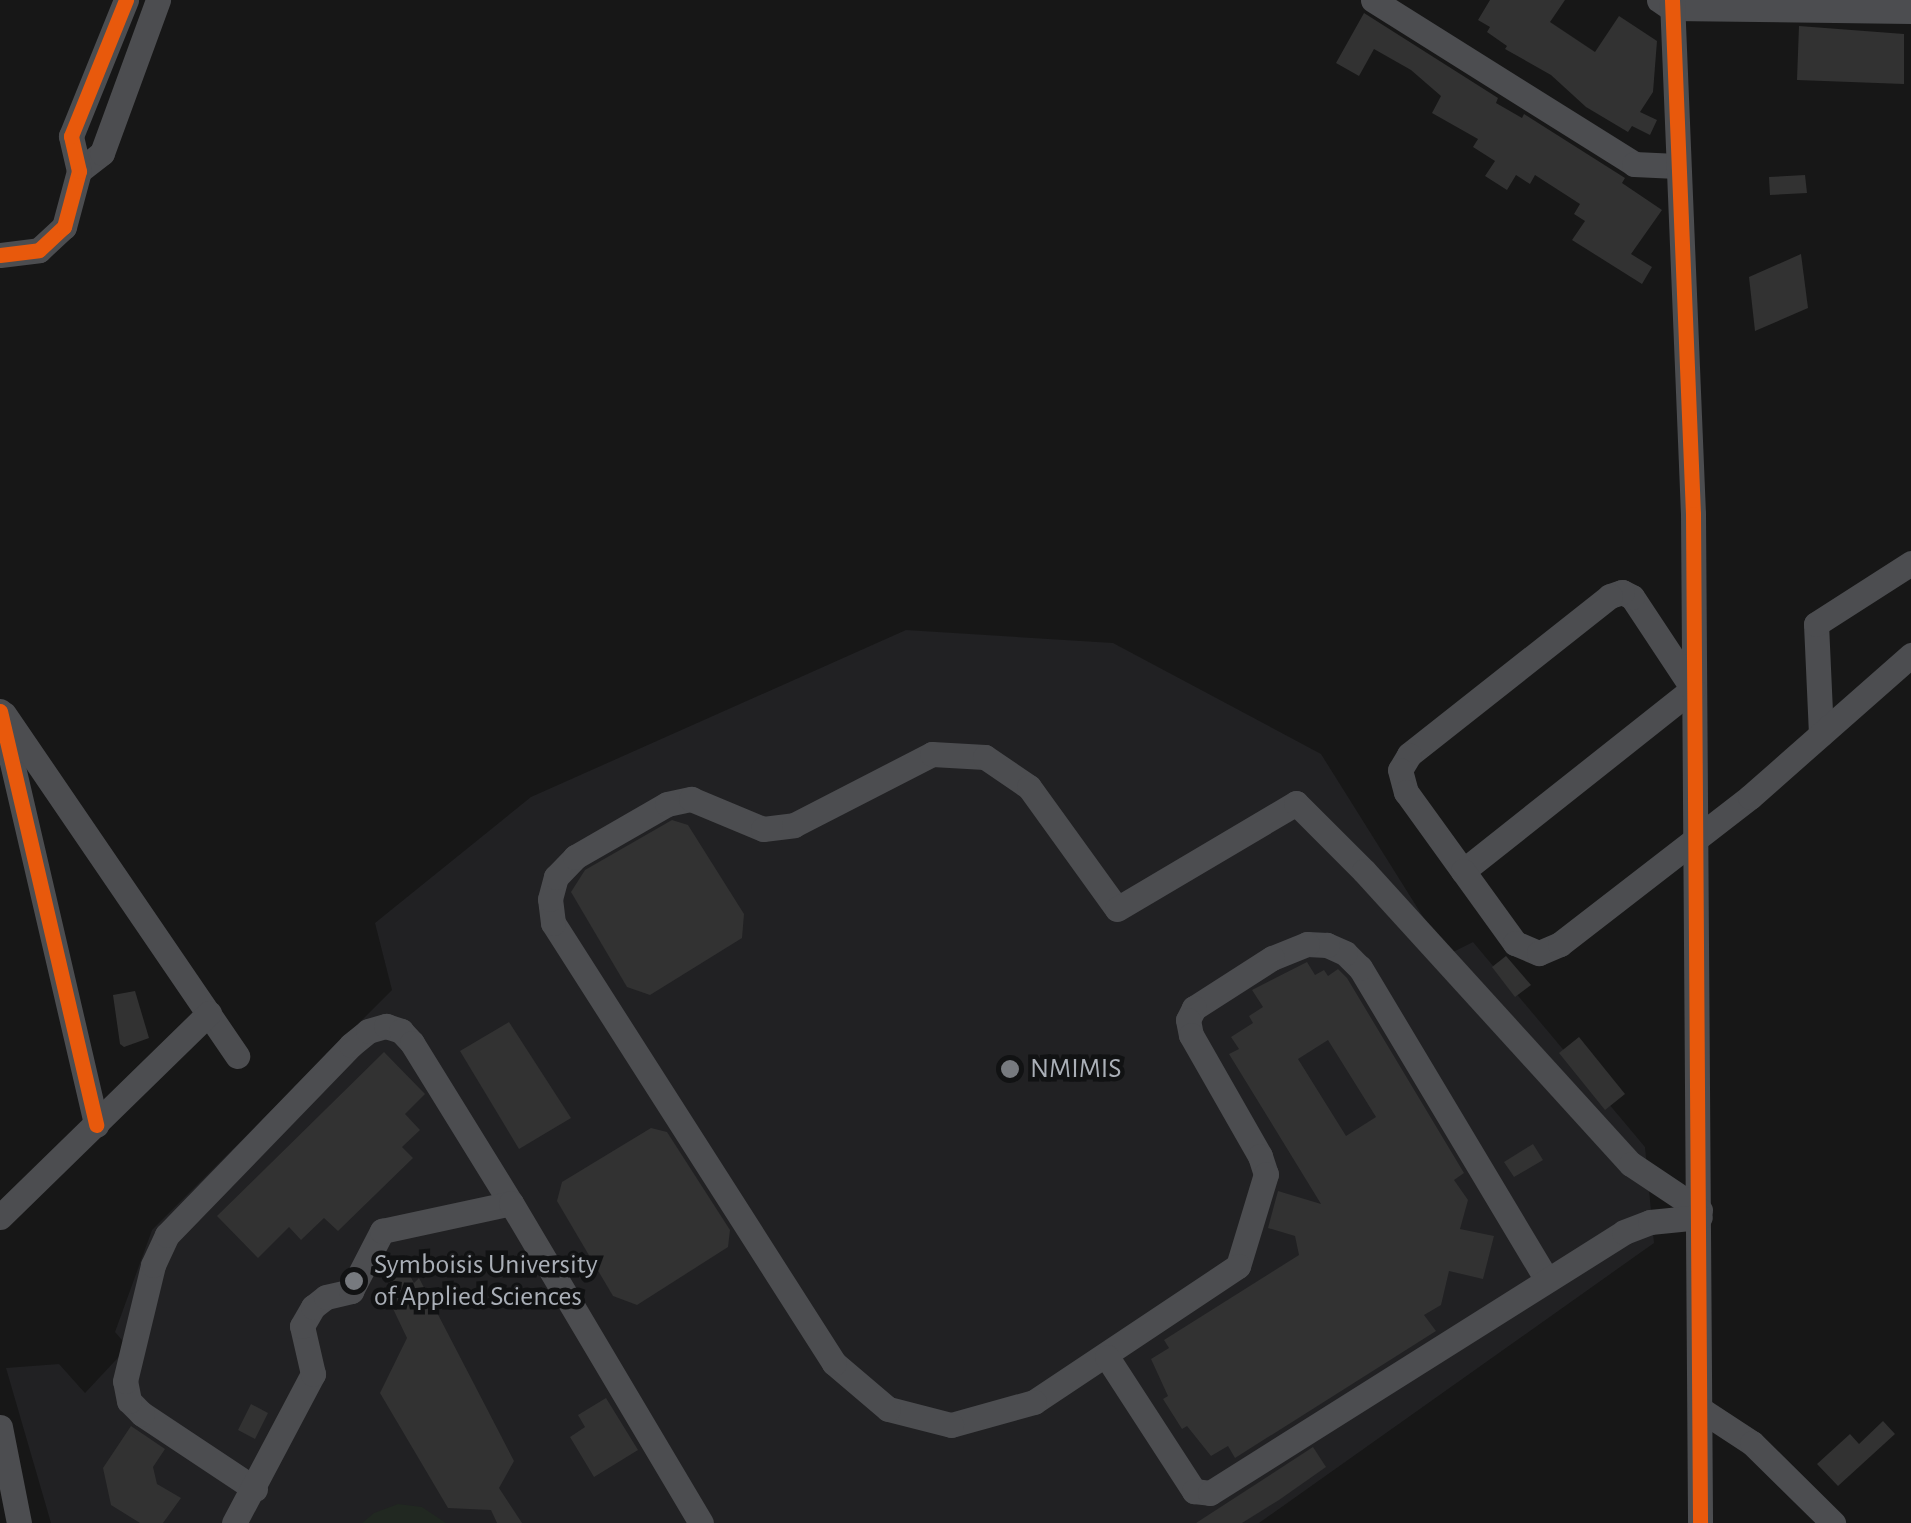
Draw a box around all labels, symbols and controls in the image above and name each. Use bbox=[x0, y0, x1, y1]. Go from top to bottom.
place label: NMIMIS bbox=[1030, 1052, 1122, 1086]
marker: NMIMIS bbox=[999, 1058, 1021, 1080]
place label: Symboisis University of Applied Sciences bbox=[374, 1248, 598, 1314]
marker: Symboisis University of Applied Sciences bbox=[343, 1270, 365, 1292]

